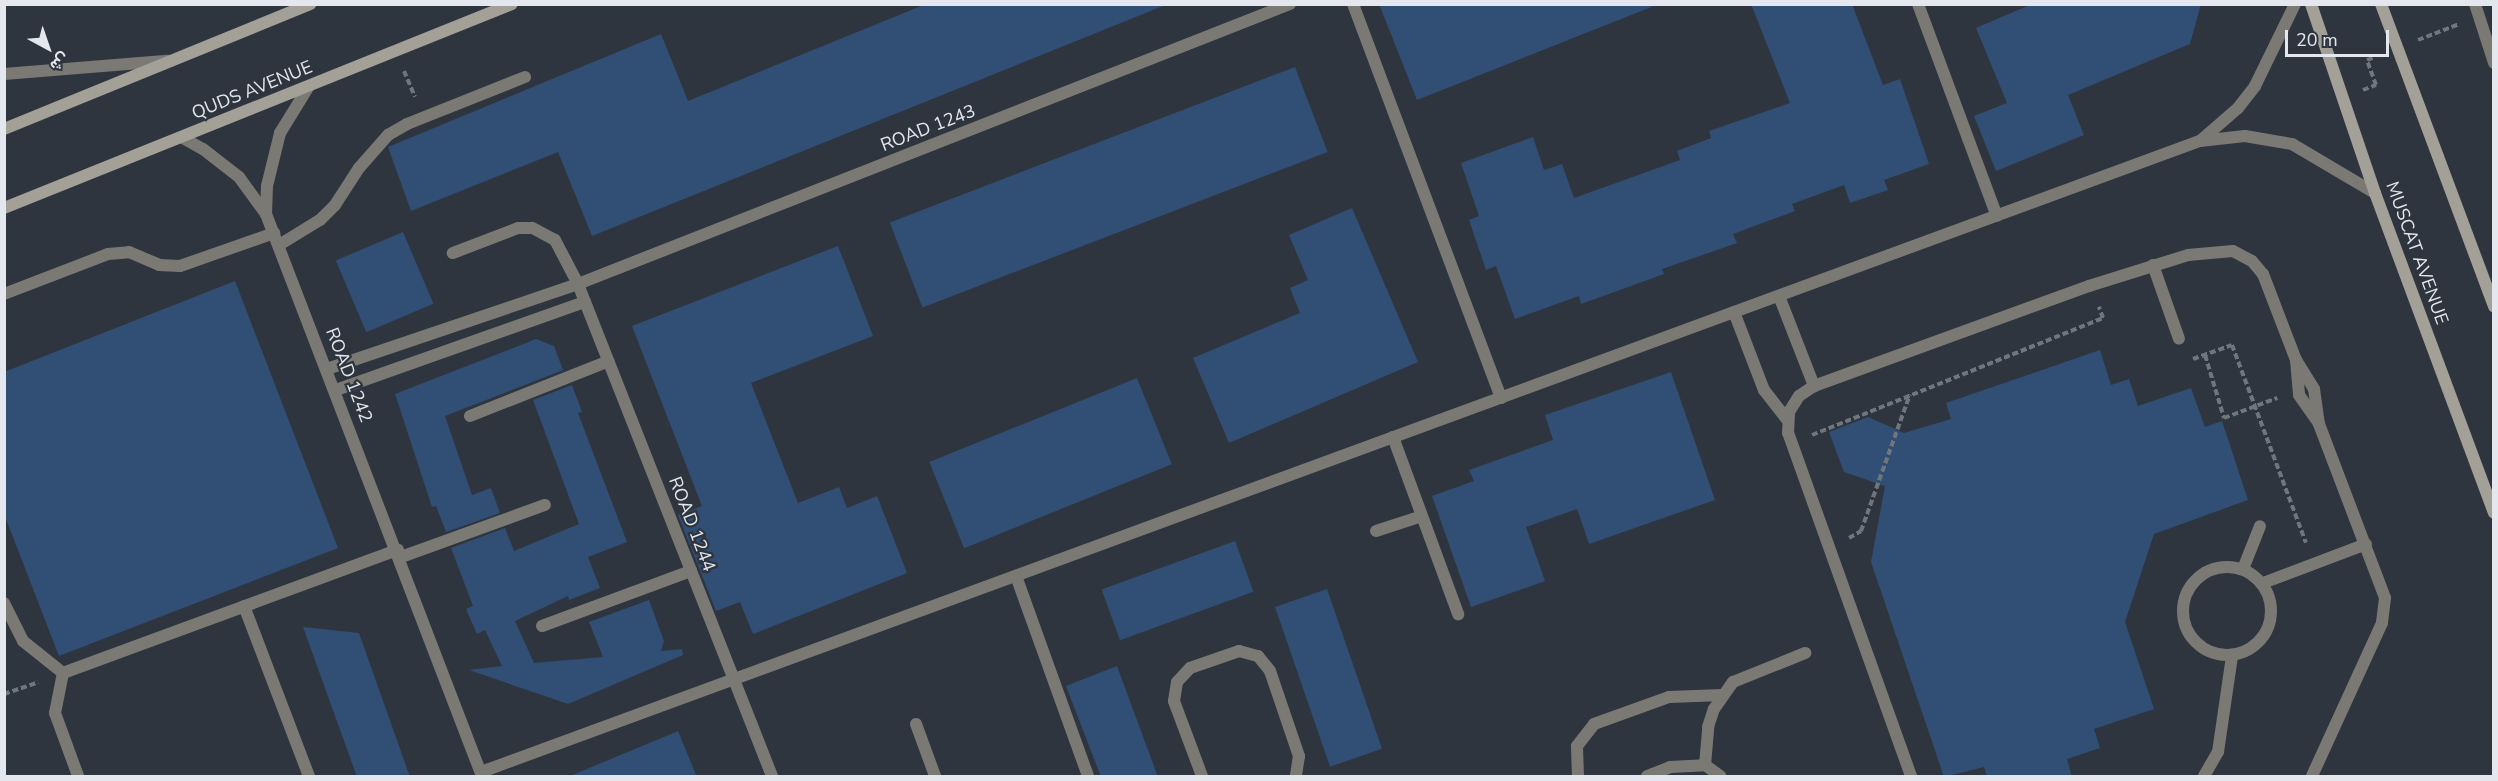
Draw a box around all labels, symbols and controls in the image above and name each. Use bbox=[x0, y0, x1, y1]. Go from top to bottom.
north arrow bbox=[18, 18, 78, 78]
scale bar bbox=[2288, 18, 2392, 56]
text: 20 m bbox=[2296, 28, 2338, 52]
text: ش bbox=[45, 47, 74, 76]
street label: QUDS AVENUE bbox=[189, 56, 315, 124]
street label: ROAD 1243 bbox=[878, 100, 978, 156]
street label: MUSCAT AVENUE bbox=[2381, 179, 2453, 327]
street label: ROAD 1242 bbox=[321, 325, 377, 425]
street label: ROAD 1244 bbox=[664, 474, 720, 574]

